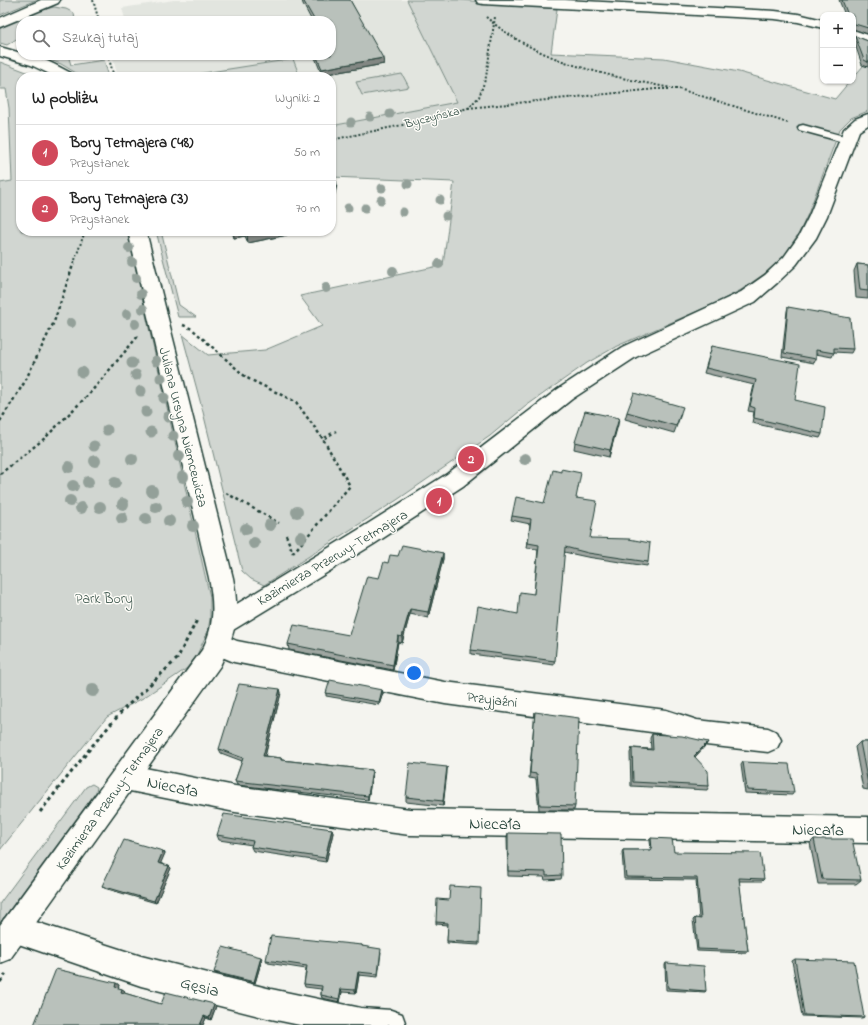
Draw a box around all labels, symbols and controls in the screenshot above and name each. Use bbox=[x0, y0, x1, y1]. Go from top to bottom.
map controls bbox=[820, 12, 856, 84]
button: + bbox=[820, 12, 856, 48]
search box bbox=[16, 16, 336, 60]
icon: search bbox=[30, 27, 52, 49]
text: Szukaj tutaj bbox=[62, 27, 138, 49]
button: − bbox=[820, 48, 856, 84]
text: W pobliżu bbox=[32, 86, 98, 111]
text: Wyniki: 2 bbox=[275, 89, 320, 108]
street label: Byczyńska bbox=[402, 102, 462, 135]
text: Bory Tetmajera (48) bbox=[70, 132, 193, 154]
text: 1 bbox=[43, 143, 47, 162]
text: 50 m bbox=[294, 143, 320, 162]
text: Przystanek bbox=[70, 154, 129, 173]
text: Bory Tetmajera (3) bbox=[70, 188, 188, 210]
text: 2 bbox=[42, 199, 48, 218]
text: 70 m bbox=[296, 199, 320, 218]
text: Przystanek bbox=[70, 210, 129, 229]
street label: Juliana Ursyna Niemcewicza bbox=[152, 345, 213, 510]
pin: 2 bbox=[458, 444, 484, 474]
pin: 1 bbox=[426, 486, 452, 516]
street label: Kazimierza Przerwy-Tetmajera bbox=[253, 505, 413, 613]
park label: Park Bory bbox=[75, 589, 133, 611]
your location bbox=[404, 663, 424, 683]
street label: Przyjaźni bbox=[465, 687, 518, 715]
street label: Kazimierza Przerwy-Tetmajera bbox=[51, 723, 170, 875]
street label: Niecała bbox=[145, 770, 201, 805]
street label: Niecała bbox=[469, 812, 521, 837]
street label: Niecała bbox=[792, 818, 844, 843]
street label: Gęsia bbox=[178, 971, 222, 1004]

